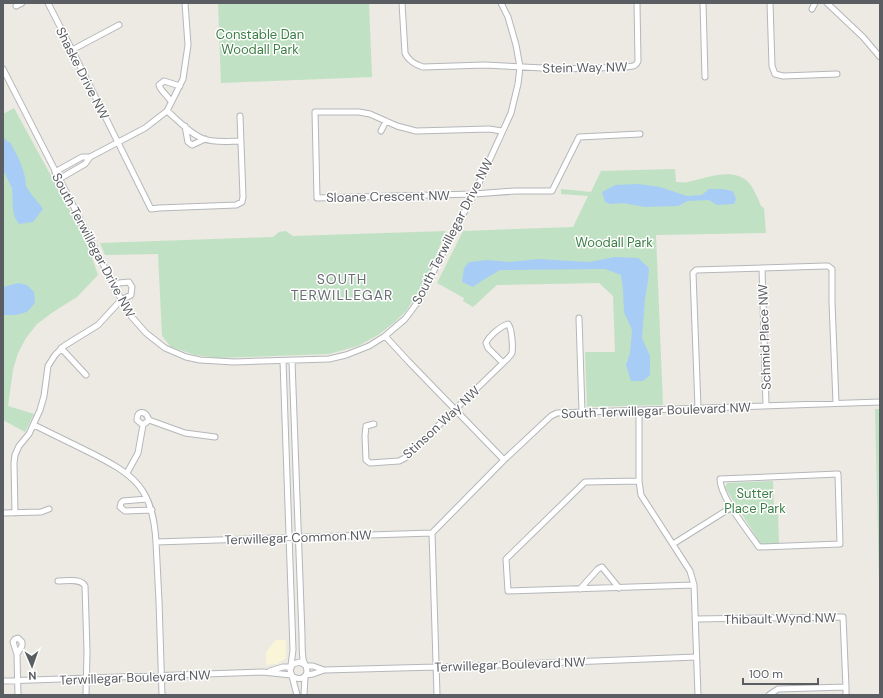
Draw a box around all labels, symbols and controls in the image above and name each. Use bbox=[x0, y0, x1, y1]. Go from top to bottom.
street label: Shaske Drive NW bbox=[52, 24, 113, 123]
park label: Constable Dan Woodall Park bbox=[216, 26, 304, 58]
street label: Stein Way NW bbox=[542, 58, 628, 77]
street label: South Terwillegar Drive NW bbox=[408, 155, 497, 307]
street label: South Terwillegar Drive NW bbox=[48, 170, 139, 321]
street label: Sloane Crescent NW bbox=[326, 187, 450, 206]
park label: Woodall Park bbox=[575, 234, 653, 251]
district label: SOUTH TERWILLEGAR bbox=[291, 270, 393, 304]
street label: Schmid Place NW bbox=[754, 283, 775, 390]
street label: Stinson Way NW bbox=[399, 382, 484, 462]
street label: South Terwillegar Boulevard NW bbox=[561, 399, 752, 422]
park label: Sutter Place Park bbox=[724, 485, 786, 517]
street label: Terwillegar Common NW bbox=[224, 526, 372, 549]
street label: Thibault Wynd NW bbox=[724, 609, 837, 628]
north arrow bbox=[12, 646, 52, 686]
street label: Terwillegar Boulevard NW bbox=[434, 653, 586, 676]
scale bar bbox=[743, 660, 818, 686]
street label: Terwillegar Boulevard NW bbox=[59, 666, 211, 689]
text: 100 m bbox=[749, 666, 783, 682]
text: N bbox=[28, 669, 37, 683]

